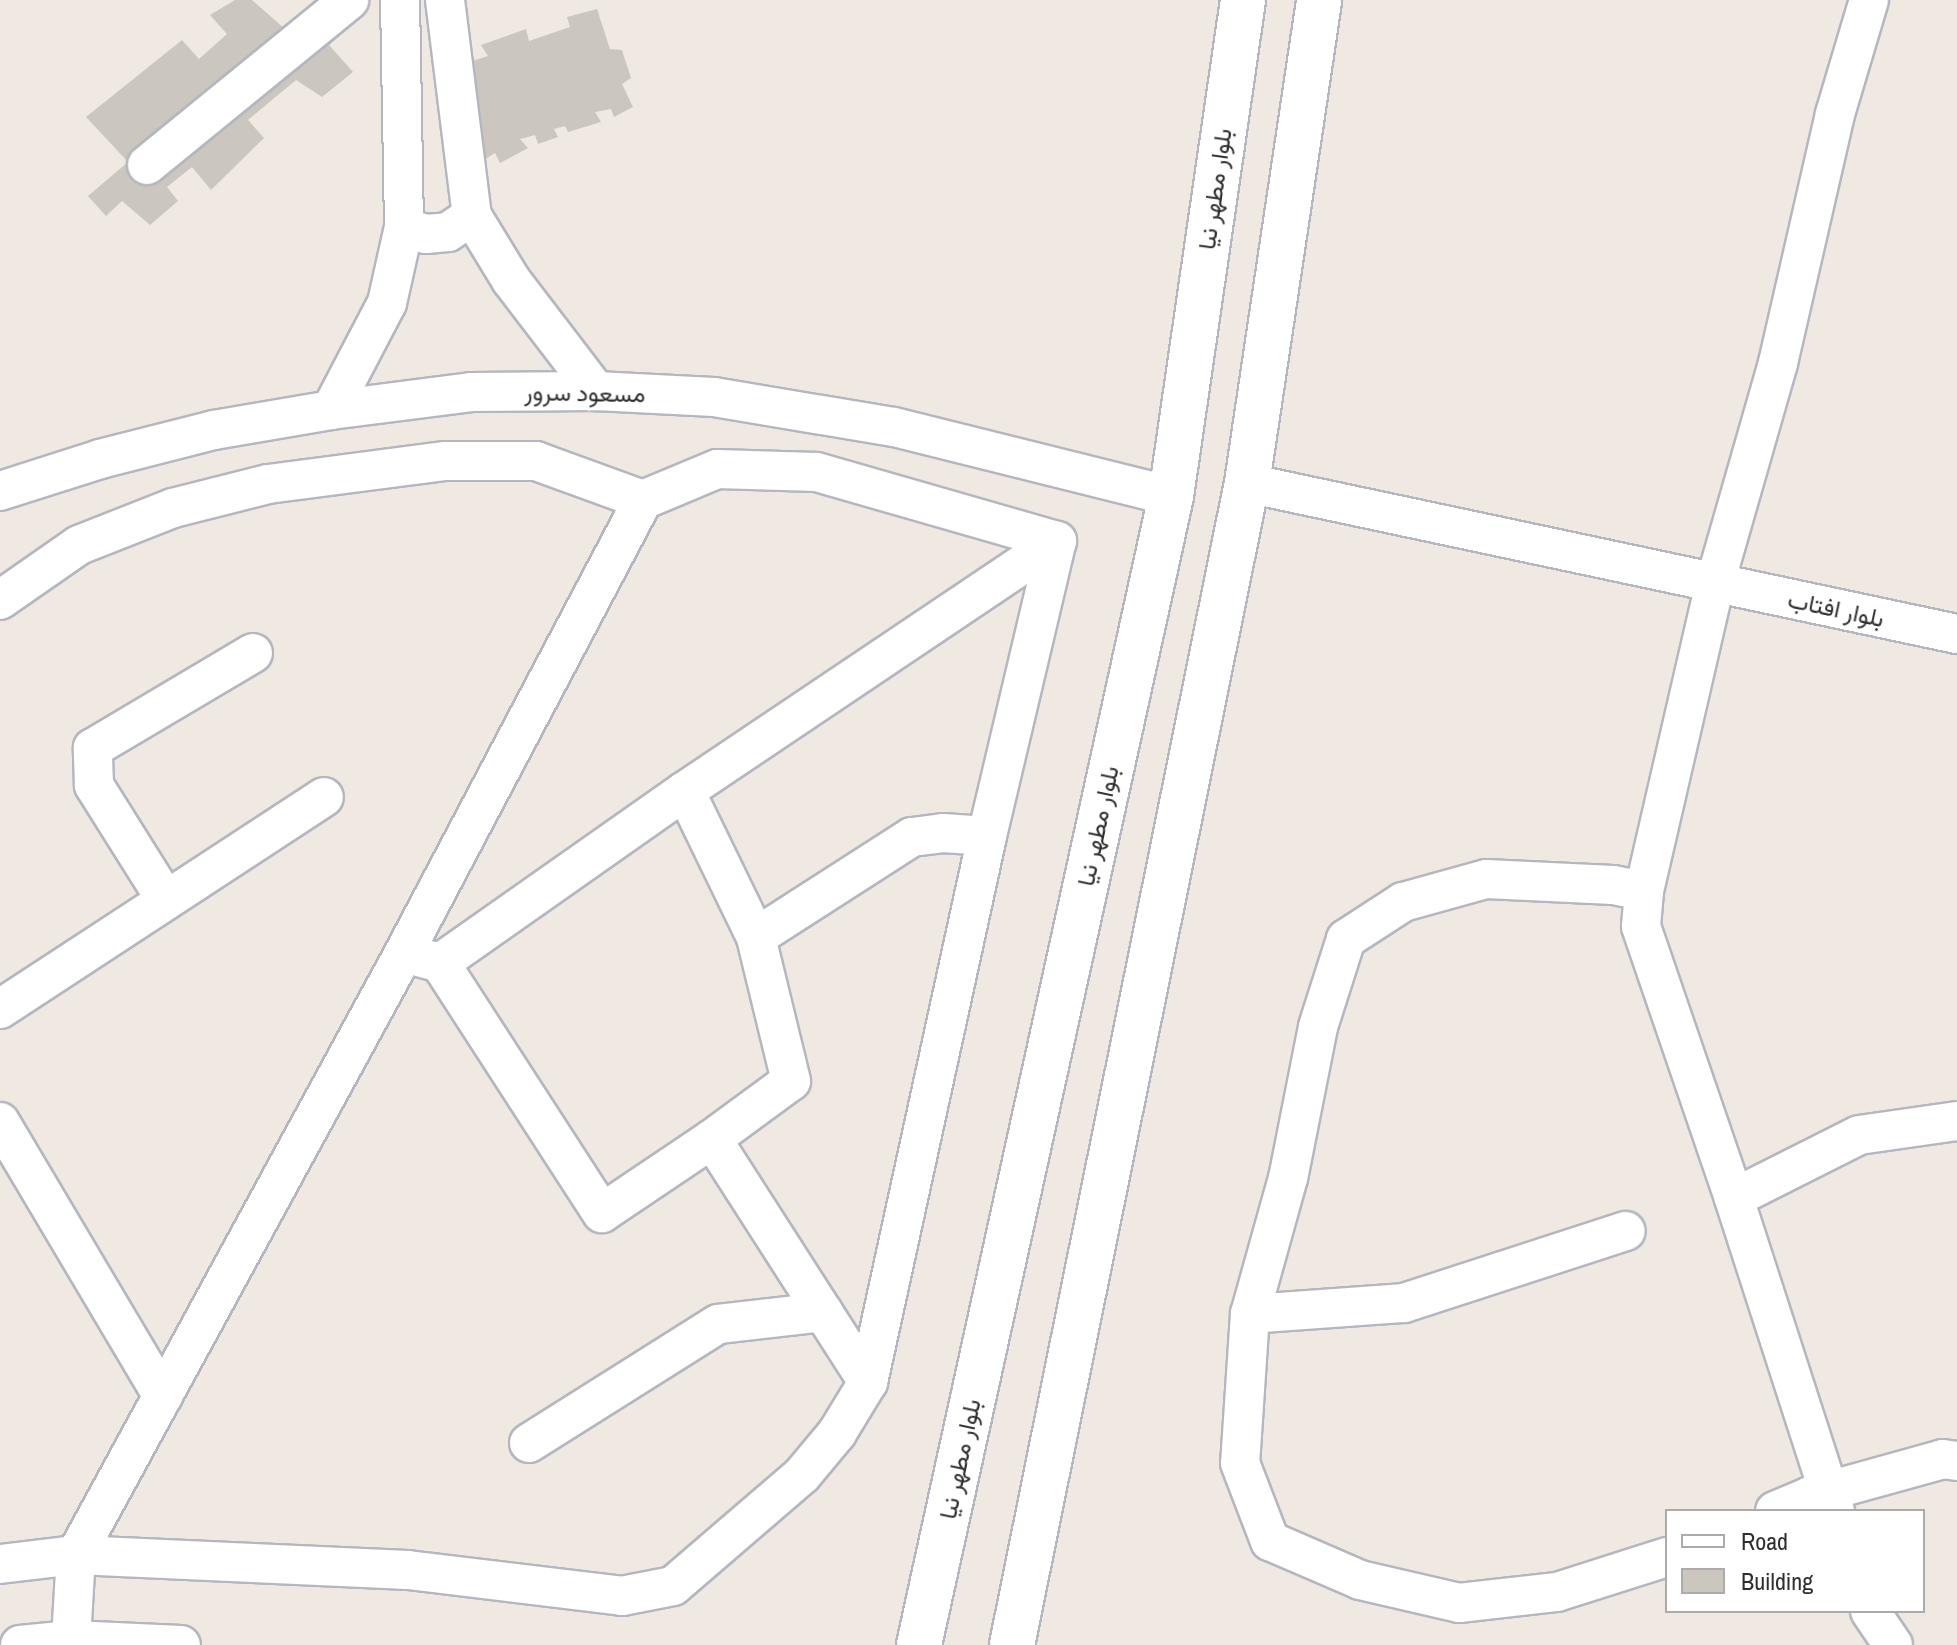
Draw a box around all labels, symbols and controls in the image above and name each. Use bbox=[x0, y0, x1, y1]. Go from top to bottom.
street label: بلوار مطهر نیا bbox=[1192, 127, 1238, 251]
street label: مسعود سرور bbox=[524, 378, 646, 408]
street label: بلوار افتاب bbox=[1785, 585, 1887, 633]
street label: بلوار مطهر نیا bbox=[1071, 763, 1125, 889]
street label: بلوار مطهر نیا bbox=[933, 1396, 987, 1522]
legend bbox=[1665, 1509, 1925, 1613]
text: Road bbox=[1741, 1525, 1788, 1557]
text: Building bbox=[1741, 1565, 1813, 1597]

